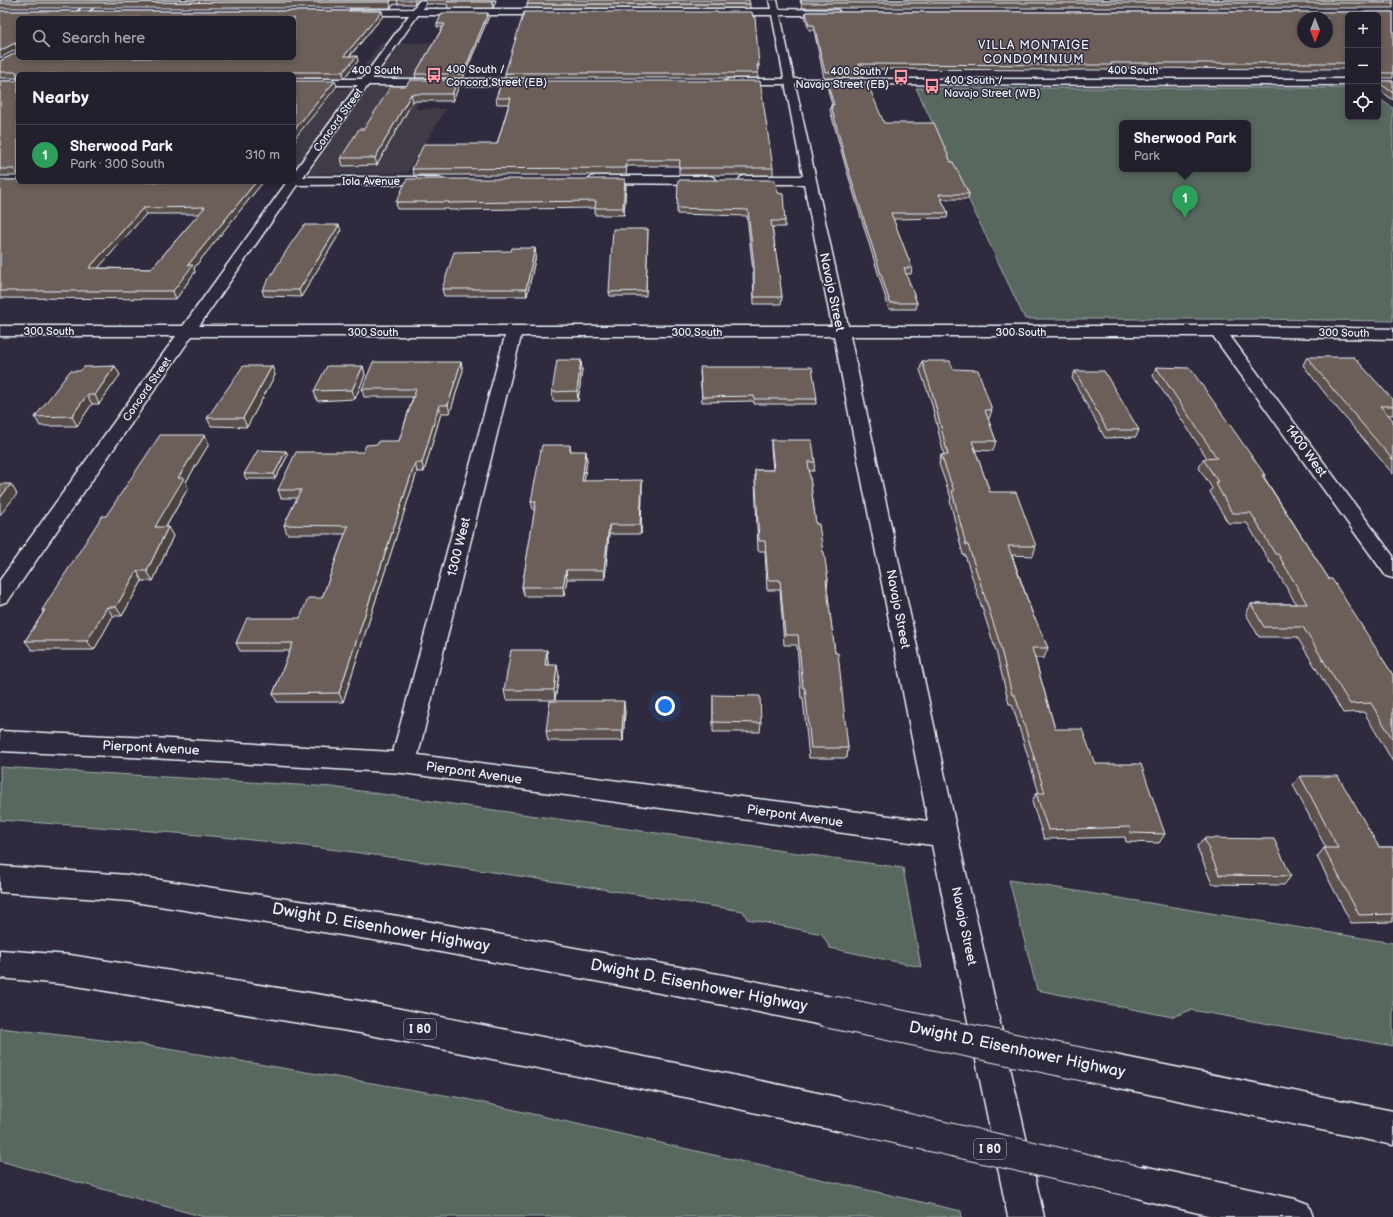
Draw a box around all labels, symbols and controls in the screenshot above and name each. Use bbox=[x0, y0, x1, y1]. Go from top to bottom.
north arrow bbox=[1297, 12, 1333, 48]
map controls bbox=[1345, 12, 1381, 120]
button: + bbox=[1345, 12, 1381, 48]
search box bbox=[16, 16, 296, 60]
icon: search bbox=[30, 27, 52, 49]
text: Search here bbox=[62, 29, 145, 48]
district label: VILLA MONTAIGE CONDOMINIUM bbox=[978, 38, 1090, 67]
button: − bbox=[1345, 48, 1381, 84]
place label: 400 South / Concord Street (EB) bbox=[446, 63, 547, 89]
street label: 400 South bbox=[352, 64, 402, 77]
street label: 400 South bbox=[1108, 64, 1158, 77]
place label: 400 South / Navajo Street (EB) bbox=[796, 65, 889, 91]
bus stop icon: 400 South / Concord Street (EB) bbox=[425, 66, 443, 84]
bus stop icon: 400 South / Navajo Street (EB) bbox=[892, 68, 910, 86]
place label: 400 South / Navajo Street (WB) bbox=[944, 74, 1040, 100]
bus stop icon: 400 South / Navajo Street (WB) bbox=[923, 77, 941, 95]
button: locate bbox=[1345, 84, 1381, 120]
street label: Concord Street bbox=[311, 85, 366, 154]
text: Nearby bbox=[32, 88, 89, 108]
popup bbox=[1119, 120, 1251, 172]
text: Sherwood Park bbox=[1134, 129, 1236, 148]
text: Sherwood Park bbox=[70, 137, 173, 156]
text: 1 bbox=[42, 147, 48, 163]
text: 310 m bbox=[245, 147, 280, 163]
text: Park bbox=[1134, 148, 1160, 164]
text: Park · 300 South bbox=[70, 156, 165, 172]
street label: Iola Avenue bbox=[342, 175, 401, 188]
pin: 1 bbox=[1172, 185, 1198, 218]
street label: Navajo Street bbox=[816, 251, 848, 333]
street label: 300 South bbox=[24, 325, 74, 338]
street label: 300 South bbox=[348, 326, 398, 339]
street label: 300 South bbox=[672, 326, 722, 339]
street label: 300 South bbox=[996, 326, 1046, 339]
street label: 300 South bbox=[1318, 326, 1370, 340]
street label: Concord Street bbox=[120, 354, 174, 424]
street label: 1400 West bbox=[1282, 422, 1330, 480]
street label: 1300 West bbox=[444, 516, 474, 578]
street label: Navajo Street bbox=[883, 568, 913, 650]
your location bbox=[655, 696, 675, 716]
street label: Pierpont Avenue bbox=[102, 737, 200, 759]
street label: Pierpont Avenue bbox=[425, 758, 523, 788]
street label: Pierpont Avenue bbox=[746, 801, 844, 831]
street label: Navajo Street bbox=[948, 885, 980, 967]
street label: Dwight D. Eisenhower Highway bbox=[271, 899, 492, 957]
street label: Dwight D. Eisenhower Highway bbox=[589, 956, 810, 1017]
street label: Dwight D. Eisenhower Highway bbox=[907, 1018, 1128, 1082]
road number: I 80 bbox=[404, 1019, 436, 1039]
road number: I 80 bbox=[974, 1139, 1006, 1159]

